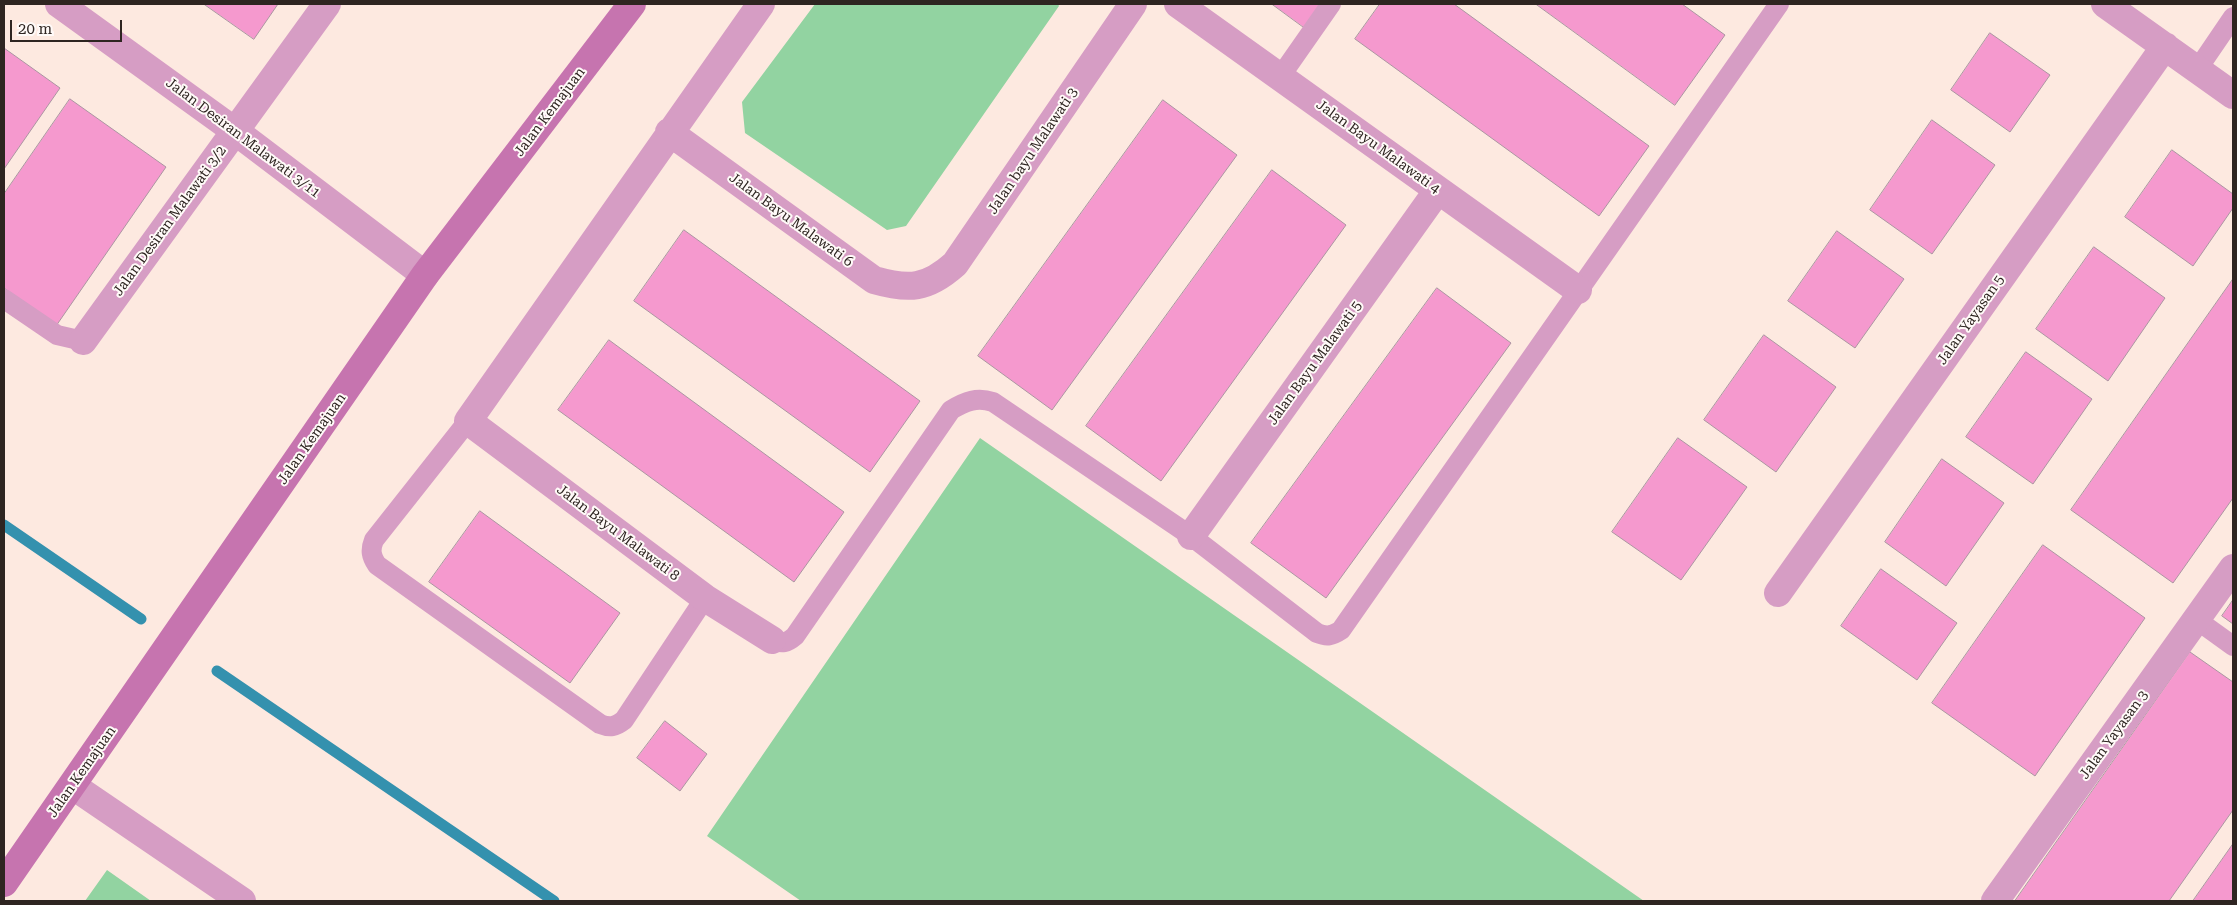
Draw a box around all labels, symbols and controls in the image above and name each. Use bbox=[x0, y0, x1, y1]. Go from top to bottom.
scale bar bbox=[12, 10, 125, 42]
text: 20 m bbox=[18, 20, 52, 38]
street label: Jalan Kemajuan bbox=[511, 64, 589, 160]
street label: Jalan Desiran Malawati 3/11 bbox=[162, 74, 324, 202]
street label: Jalan bayu Malawati 3 bbox=[984, 85, 1082, 217]
street label: Jalan Bayu Malawati 4 bbox=[1313, 96, 1443, 198]
street label: Jalan Desiran Malawati 3/2 bbox=[110, 143, 230, 299]
street label: Jalan Bayu Malawati 6 bbox=[726, 169, 856, 271]
street label: Jalan Yayasan 5 bbox=[1934, 272, 2008, 368]
street label: Jalan Bayu Malawati 5 bbox=[1264, 298, 1366, 428]
street label: Jalan Kemajuan bbox=[274, 390, 350, 488]
street label: Jalan Bayu Malawati 8 bbox=[553, 481, 683, 585]
street label: Jalan Yayasan 3 bbox=[2076, 687, 2152, 783]
street label: Jalan Kemajuan bbox=[44, 723, 120, 821]

